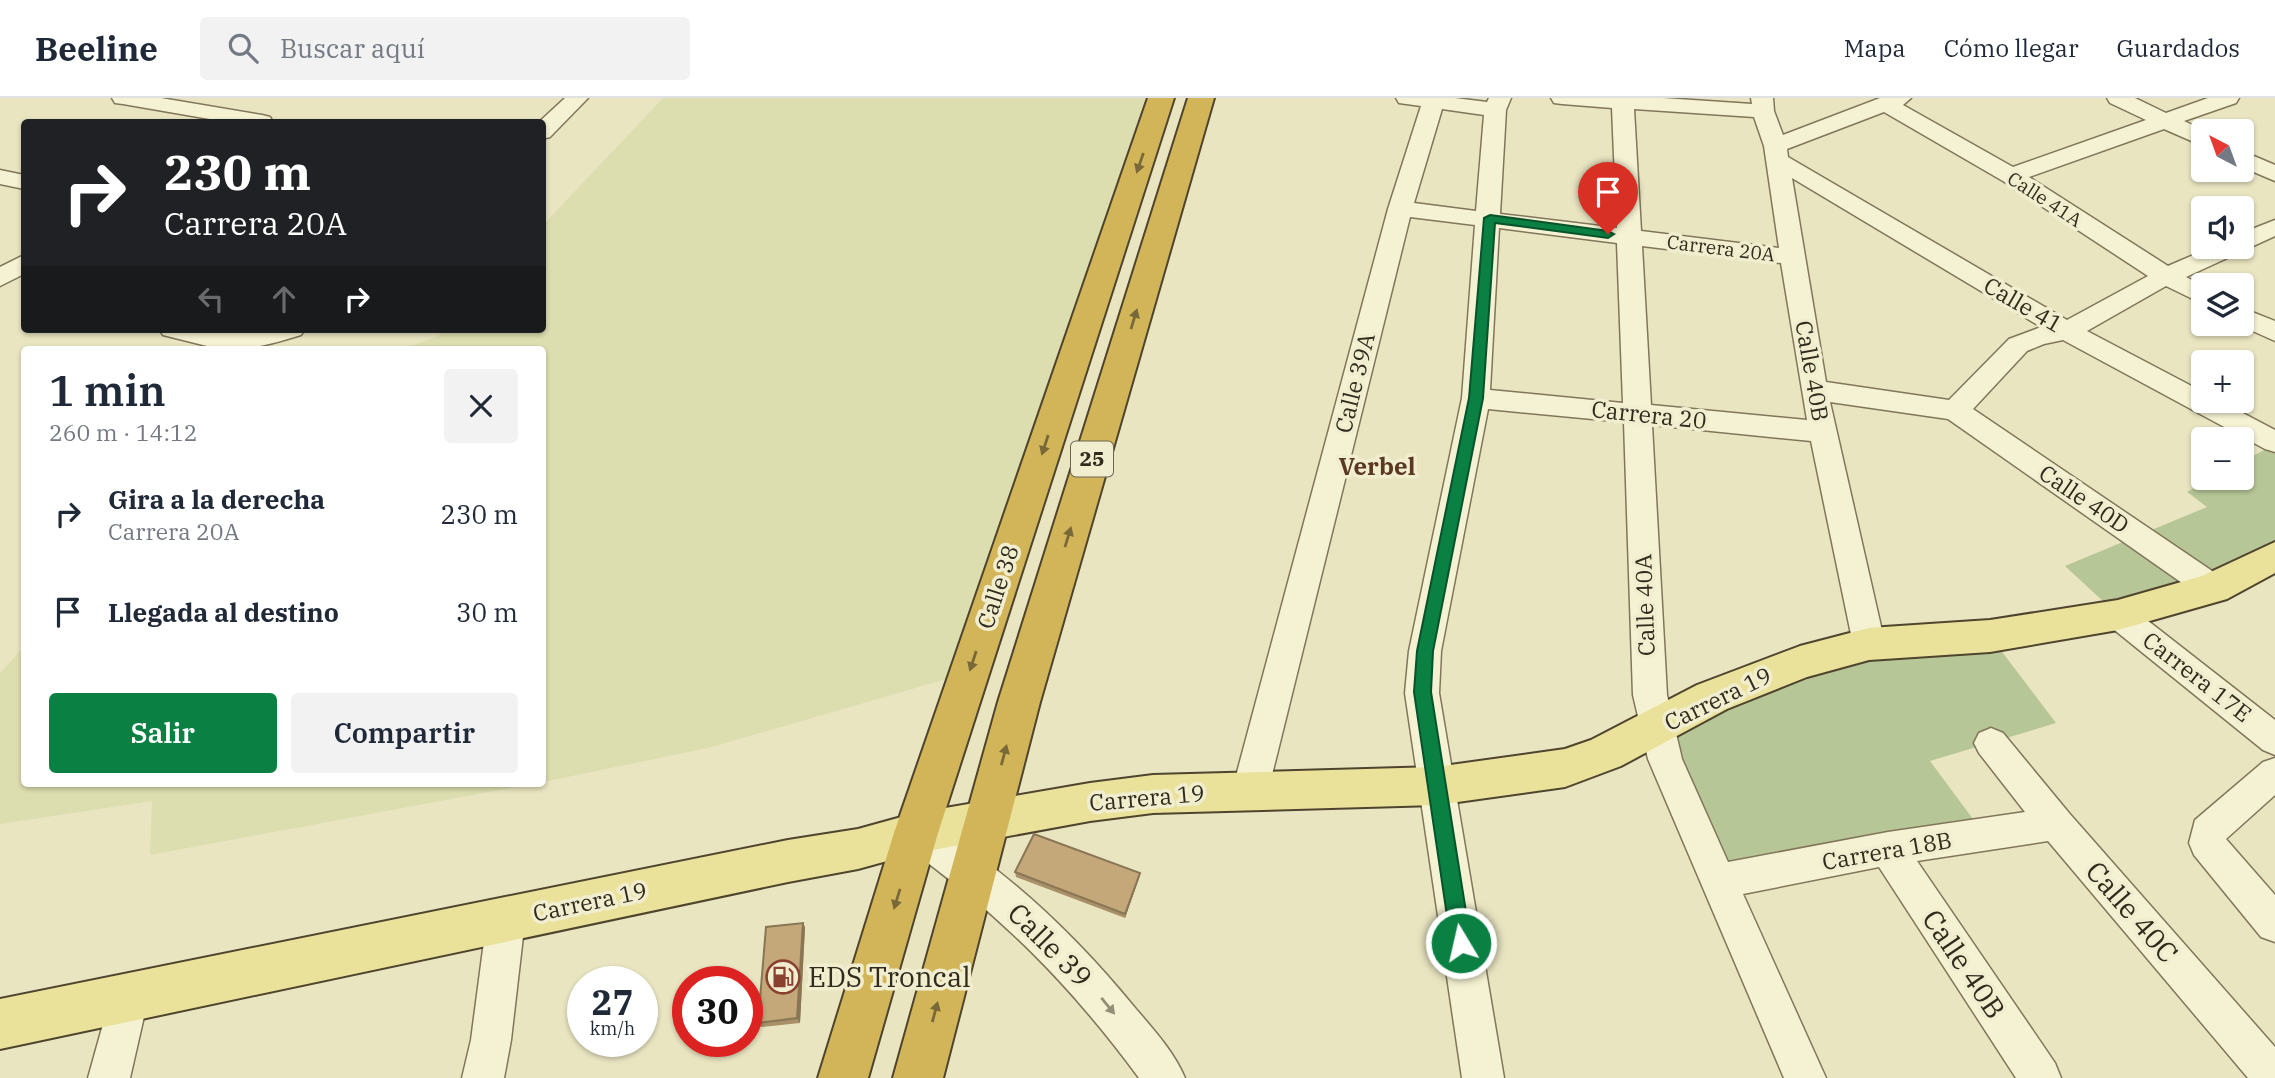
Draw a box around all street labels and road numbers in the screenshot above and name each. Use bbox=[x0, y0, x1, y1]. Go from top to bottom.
street label: Calle 41A bbox=[2003, 166, 2087, 232]
street label: Carrera 20A bbox=[1666, 229, 1776, 267]
street label: Calle 41 bbox=[1979, 270, 2068, 339]
street label: Calle 40B bbox=[1789, 318, 1837, 424]
street label: Calle 39A bbox=[1327, 329, 1381, 436]
street label: Carrera 20 bbox=[1590, 393, 1708, 435]
road number: 25 bbox=[1071, 442, 1113, 476]
street label: Calle 40D bbox=[2034, 457, 2135, 539]
street label: Calle 38 bbox=[969, 541, 1025, 632]
street label: Calle 40A bbox=[1627, 553, 1661, 657]
street label: Carrera 17E bbox=[2137, 624, 2258, 728]
street label: Carrera 19 bbox=[1659, 659, 1776, 737]
street label: Carrera 19 bbox=[1088, 777, 1206, 817]
street label: Carrera 18B bbox=[1820, 824, 1954, 876]
street label: Calle 40C bbox=[2078, 853, 2187, 970]
street label: Carrera 19 bbox=[530, 874, 649, 928]
street label: Calle 39 bbox=[1000, 894, 1101, 995]
street label: Calle 40B bbox=[1914, 902, 2014, 1025]

